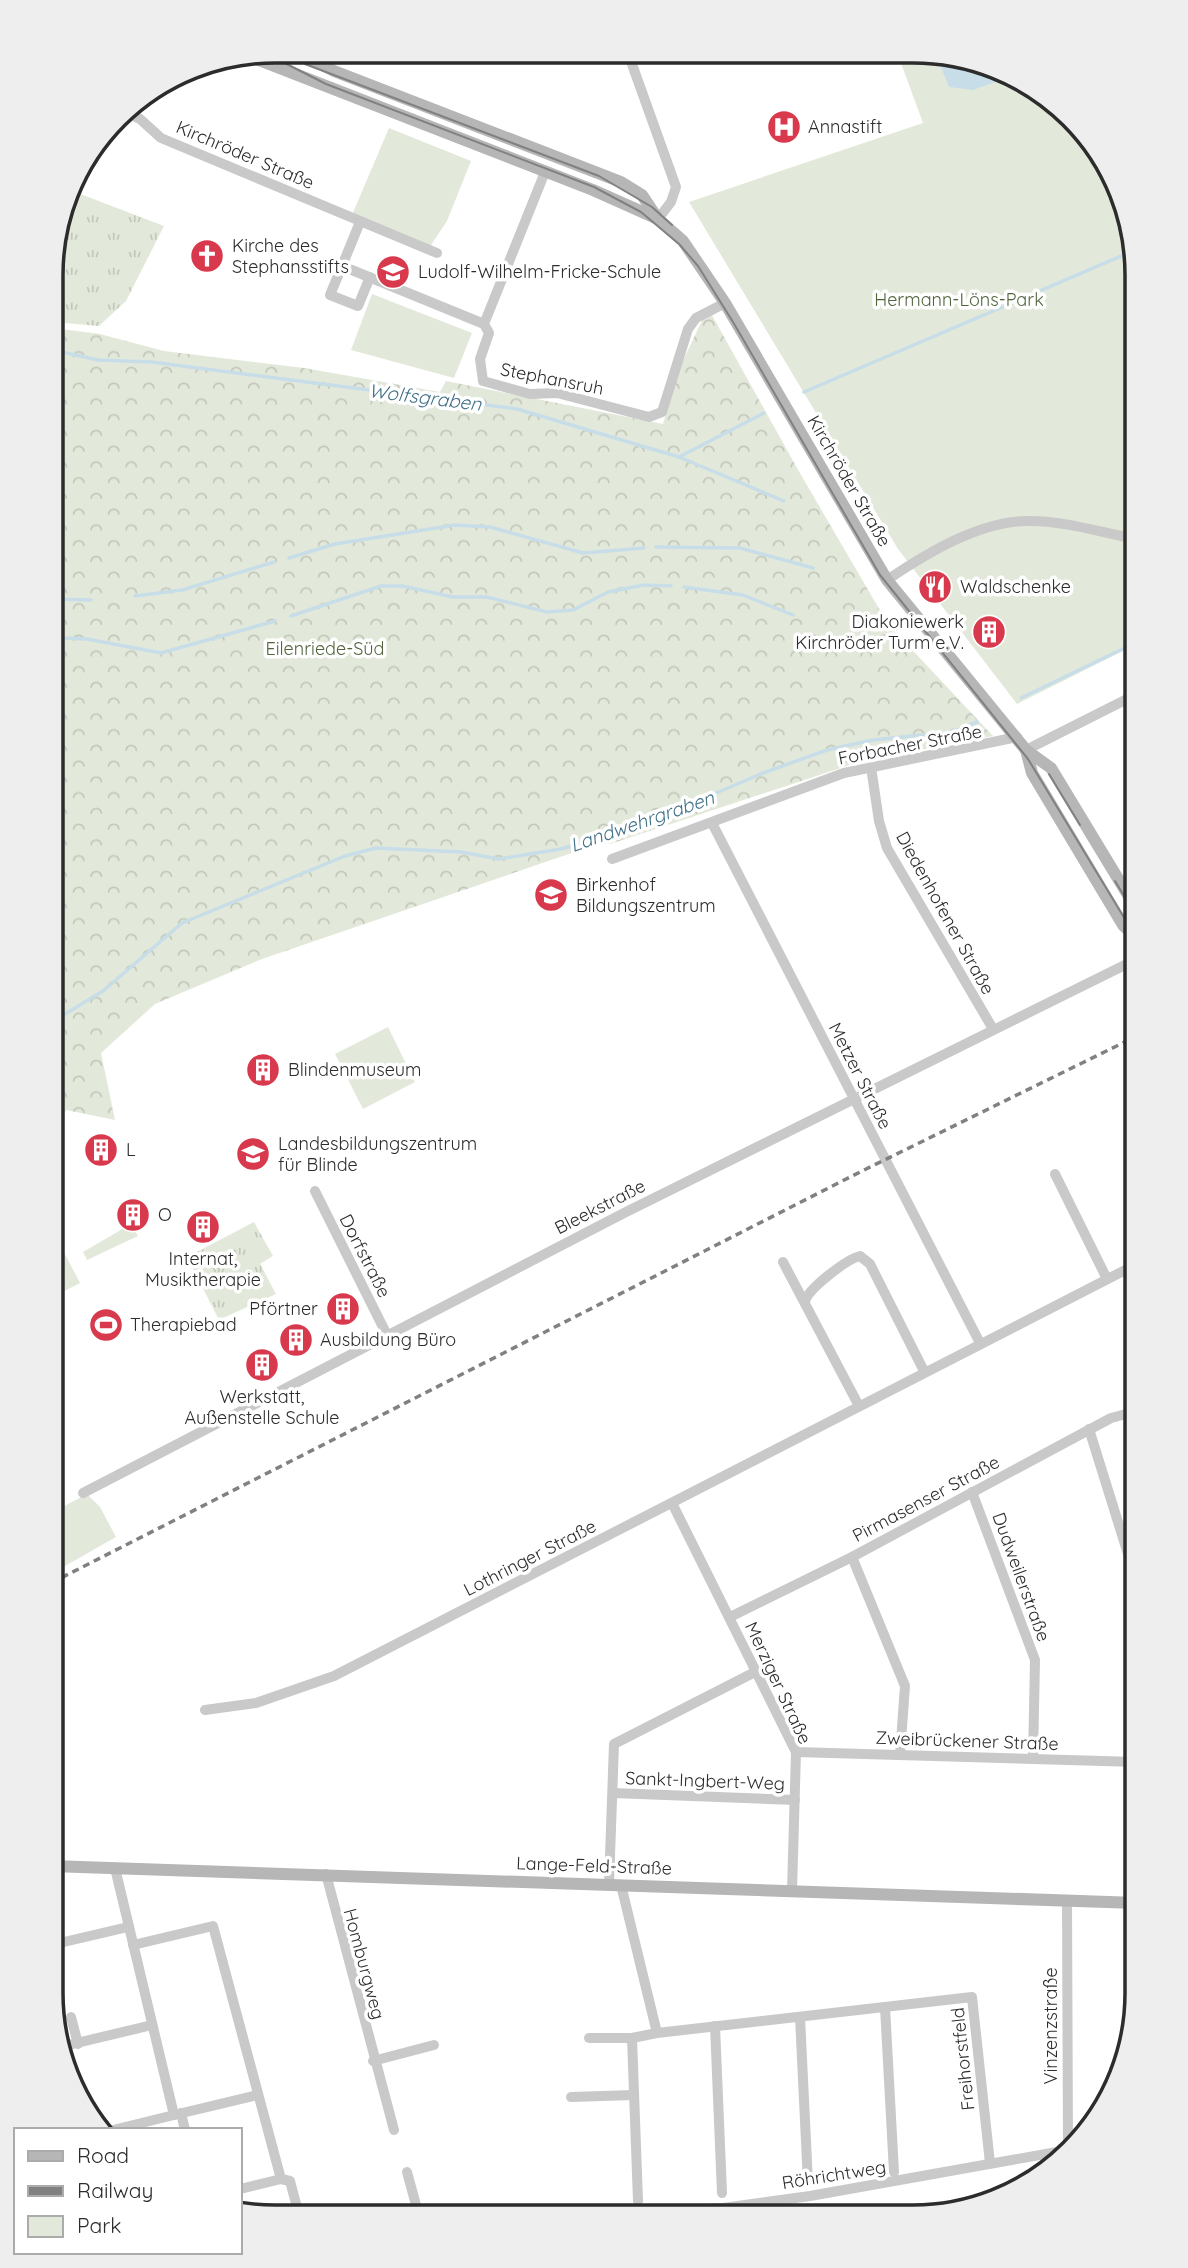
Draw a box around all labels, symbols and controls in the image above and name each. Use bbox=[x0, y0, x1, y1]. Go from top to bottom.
hospital icon: Annastift bbox=[765, 108, 803, 146]
street label: Kirchröder Straße bbox=[173, 115, 318, 194]
place label: Annastift bbox=[808, 115, 882, 138]
place label: Kirche des Stephansstifts bbox=[232, 234, 349, 278]
church icon: Kirche des Stephansstifts bbox=[188, 237, 226, 275]
school or university icon: Ludolf-Wilhelm-Fricke-Schule bbox=[374, 253, 412, 291]
place label: Ludolf-Wilhelm-Fricke-Schule bbox=[418, 260, 661, 283]
park label: Hermann-Löns-Park bbox=[874, 288, 1044, 311]
street label: Stephansruh bbox=[499, 357, 606, 400]
water label: Wolfsgraben bbox=[367, 378, 484, 416]
street label: Kirchröder Straße bbox=[803, 411, 896, 550]
restaurant icon: Waldschenke bbox=[916, 568, 954, 606]
place label: Waldschenke bbox=[960, 575, 1071, 598]
place label: Diakoniewerk Kirchröder Turm e.V. bbox=[795, 610, 964, 654]
building icon: Diakoniewerk Kirchröder Turm e.V. bbox=[970, 613, 1008, 651]
park label: Eilenriede-Süd bbox=[266, 637, 384, 660]
street label: Forbacher Straße bbox=[836, 719, 984, 770]
water label: Landwehrgraben bbox=[567, 785, 718, 857]
street label: Diedenhofener Straße bbox=[891, 827, 1000, 998]
place label: Birkenhof Bildungszentrum bbox=[576, 873, 716, 917]
school or university icon: Birkenhof Bildungszentrum bbox=[532, 876, 570, 914]
street label: Metzer Straße bbox=[824, 1019, 897, 1133]
building icon: Blindenmuseum bbox=[244, 1051, 282, 1089]
place label: Blindenmuseum bbox=[288, 1058, 421, 1081]
building icon: L bbox=[82, 1131, 120, 1169]
place label: Landesbildungszentrum für Blinde bbox=[278, 1132, 477, 1176]
school or university icon: Landesbildungszentrum für Blinde bbox=[234, 1135, 272, 1173]
place label: L bbox=[126, 1138, 136, 1161]
street label: Bleekstraße bbox=[551, 1174, 649, 1239]
building icon: O bbox=[114, 1196, 152, 1234]
place label: O bbox=[158, 1203, 172, 1226]
building icon: Internat, Musiktherapie bbox=[184, 1208, 222, 1246]
street label: Dorfstraße bbox=[335, 1210, 396, 1301]
place label: Internat, Musiktherapie bbox=[145, 1247, 261, 1291]
building icon: Pförtner bbox=[324, 1290, 362, 1328]
place label: Pförtner bbox=[249, 1297, 318, 1320]
sports icon: Therapiebad bbox=[87, 1306, 125, 1344]
place label: Therapiebad bbox=[130, 1313, 237, 1336]
building icon: Ausbildung Büro bbox=[277, 1321, 315, 1359]
place label: Ausbildung Büro bbox=[320, 1328, 456, 1351]
building icon: Werkstatt, Außenstelle Schule bbox=[243, 1346, 281, 1384]
place label: Werkstatt, Außenstelle Schule bbox=[184, 1385, 340, 1429]
street label: Pirmasenser Straße bbox=[848, 1450, 1003, 1547]
street label: Dudweilerstraße bbox=[987, 1509, 1056, 1645]
street label: Lothringer Straße bbox=[460, 1514, 600, 1601]
street label: Merziger Straße bbox=[740, 1618, 817, 1748]
street label: Zweibrückener Straße bbox=[875, 1726, 1059, 1755]
street label: Sankt-Ingbert-Weg bbox=[625, 1766, 785, 1795]
street label: Lange-Feld-Straße bbox=[516, 1851, 672, 1880]
street label: Homburgweg bbox=[339, 1906, 390, 2022]
street label: Vinzenzstraße bbox=[1039, 1967, 1062, 2085]
street label: Freihorstfeld bbox=[946, 2006, 979, 2112]
legend bbox=[14, 2128, 242, 2254]
text: Road bbox=[77, 2142, 129, 2168]
street label: Röhrichtweg bbox=[780, 2155, 888, 2194]
text: Railway bbox=[77, 2177, 153, 2203]
text: Park bbox=[77, 2212, 121, 2238]

